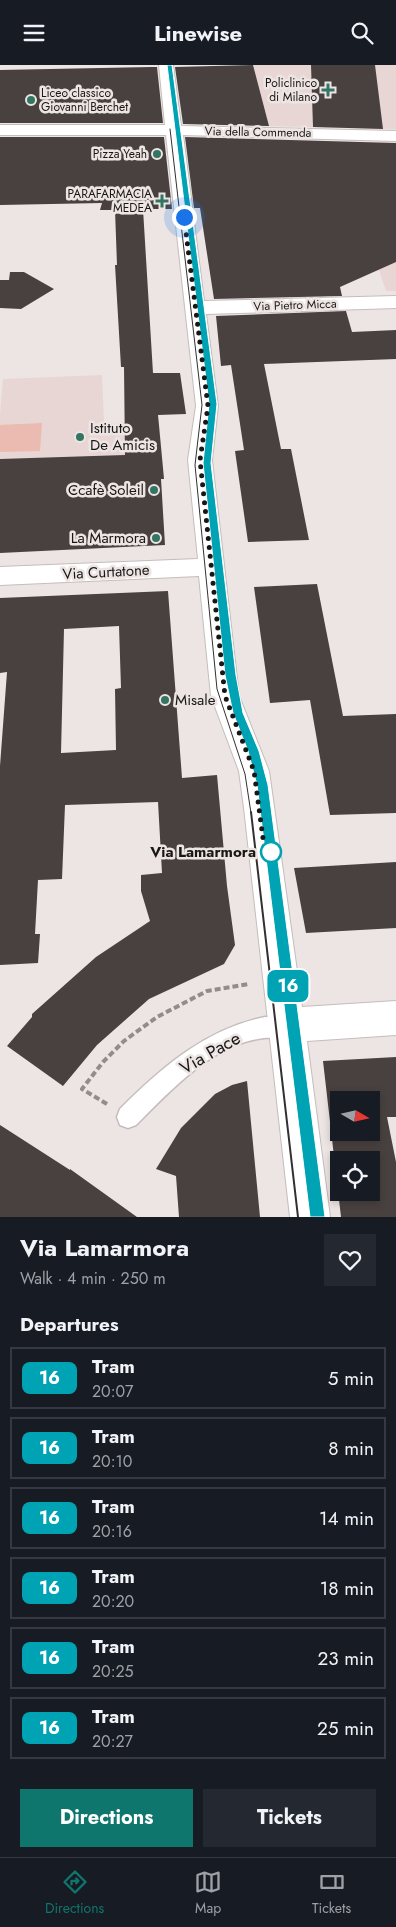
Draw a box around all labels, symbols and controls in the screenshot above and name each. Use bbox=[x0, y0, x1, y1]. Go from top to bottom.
text: Linewise bbox=[154, 17, 242, 49]
icon: menu bbox=[20, 19, 48, 47]
icon: search bbox=[348, 19, 376, 47]
place label: Policlinico di Milano bbox=[265, 74, 317, 106]
marker: Policlinico di Milano bbox=[321, 83, 335, 97]
place label: Liceo classico Giovanni Berchet bbox=[41, 84, 128, 116]
marker: Liceo classico Giovanni Berchet bbox=[25, 94, 37, 106]
street label: Via della Commenda bbox=[204, 122, 312, 142]
place label: Pizza Yeah bbox=[93, 145, 147, 163]
marker: Pizza Yeah bbox=[151, 148, 163, 160]
place label: PARAFARMACIA MEDEA bbox=[68, 185, 152, 217]
marker: PARAFARMACIA MEDEA bbox=[156, 195, 168, 207]
your location bbox=[172, 205, 197, 230]
street label: Via Pietro Micca bbox=[253, 295, 337, 315]
place label: Istituto De Amicis bbox=[90, 417, 155, 456]
marker: Istituto De Amicis bbox=[74, 431, 86, 443]
place label: Ccafè Soleil bbox=[68, 479, 144, 501]
marker: Ccafè Soleil bbox=[148, 484, 160, 496]
place label: La Marmora bbox=[71, 527, 146, 549]
marker: La Marmora bbox=[150, 532, 162, 544]
street label: Via Curtatone bbox=[62, 559, 150, 585]
place label: Misale bbox=[175, 689, 216, 711]
marker: Misale bbox=[159, 694, 171, 706]
place label: Via Lamarmora bbox=[149, 841, 256, 863]
marker: Via Lamarmora bbox=[260, 841, 282, 863]
line badge: 16 bbox=[266, 970, 310, 1002]
text: 16 bbox=[277, 973, 299, 999]
street label: Via Pace bbox=[175, 1025, 245, 1081]
north arrow bbox=[330, 1091, 380, 1141]
map controls bbox=[330, 1091, 380, 1201]
button: locate bbox=[330, 1151, 380, 1201]
text: Via Lamarmora bbox=[20, 1230, 189, 1265]
button: heart bbox=[324, 1234, 376, 1286]
text: Walk · 4 min · 250 m bbox=[20, 1267, 166, 1290]
text: Departures bbox=[20, 1311, 119, 1338]
text: Tram bbox=[92, 1353, 135, 1380]
text: 16 bbox=[39, 1365, 60, 1391]
text: 5 min bbox=[328, 1365, 374, 1392]
text: 20:07 bbox=[92, 1380, 134, 1403]
text: Tram bbox=[92, 1423, 135, 1450]
text: 16 bbox=[39, 1435, 60, 1461]
text: 8 min bbox=[328, 1435, 374, 1462]
text: 20:10 bbox=[92, 1450, 132, 1473]
text: Tram bbox=[92, 1493, 135, 1520]
text: 16 bbox=[39, 1505, 60, 1531]
text: 14 min bbox=[319, 1505, 374, 1532]
text: 20:16 bbox=[92, 1520, 132, 1543]
text: Tram bbox=[92, 1563, 135, 1590]
text: 16 bbox=[39, 1575, 60, 1601]
text: 18 min bbox=[320, 1575, 374, 1602]
text: 20:20 bbox=[92, 1590, 134, 1613]
text: Tram bbox=[92, 1633, 135, 1660]
text: 16 bbox=[39, 1645, 60, 1671]
text: 23 min bbox=[317, 1645, 374, 1672]
text: 20:25 bbox=[92, 1660, 134, 1683]
text: Tram bbox=[92, 1703, 135, 1730]
text: 16 bbox=[39, 1715, 60, 1741]
text: 25 min bbox=[317, 1715, 374, 1742]
text: 20:27 bbox=[92, 1730, 133, 1753]
button: Directions bbox=[20, 1789, 193, 1847]
button: Tickets bbox=[203, 1789, 376, 1847]
tab: Directions bbox=[45, 1868, 104, 1918]
tab: Map bbox=[194, 1868, 222, 1918]
tab: Tickets bbox=[312, 1868, 351, 1918]

